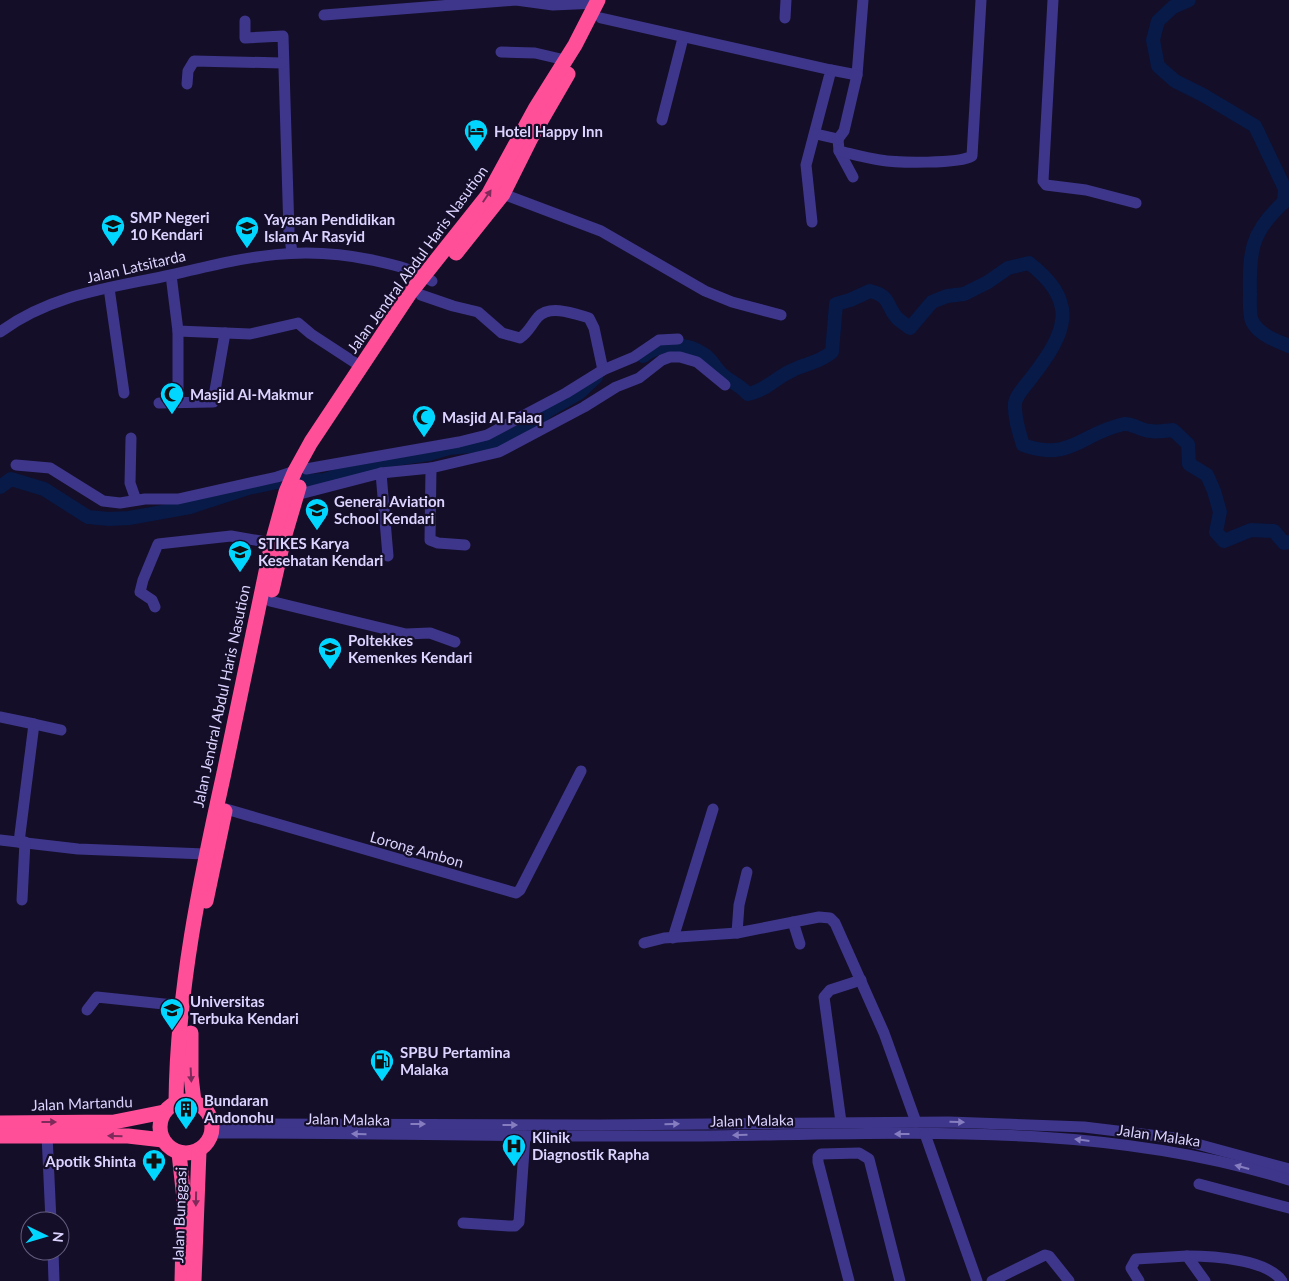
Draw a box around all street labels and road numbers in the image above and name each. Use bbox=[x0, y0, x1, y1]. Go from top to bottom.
street label: Jalan Jendral Abdul Haris Nasution bbox=[343, 162, 491, 356]
street label: Jalan Latsitarda bbox=[85, 246, 187, 286]
street label: Jalan Jendral Abdul Haris Nasution bbox=[189, 583, 253, 809]
street label: Lorong Ambon bbox=[368, 827, 466, 871]
street label: Jalan Martandu bbox=[31, 1092, 133, 1114]
street label: Jalan Malaka bbox=[306, 1109, 390, 1129]
street label: Jalan Malaka bbox=[710, 1110, 794, 1130]
street label: Jalan Malaka bbox=[1116, 1120, 1202, 1150]
street label: Jalan Bunggasi bbox=[168, 1167, 190, 1263]

